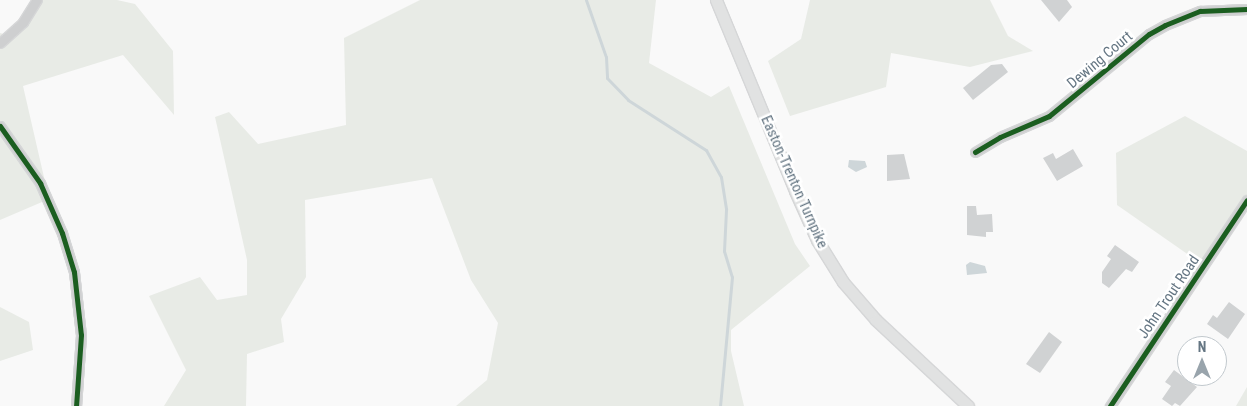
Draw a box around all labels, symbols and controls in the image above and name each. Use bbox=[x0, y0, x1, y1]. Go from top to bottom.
street label: Dewing Court bbox=[1064, 28, 1136, 92]
street label: Easton-Trenton Turnpike bbox=[757, 113, 831, 251]
street label: John Trout Road bbox=[1134, 252, 1204, 342]
north arrow bbox=[1177, 336, 1227, 386]
text: N bbox=[1198, 339, 1206, 355]

